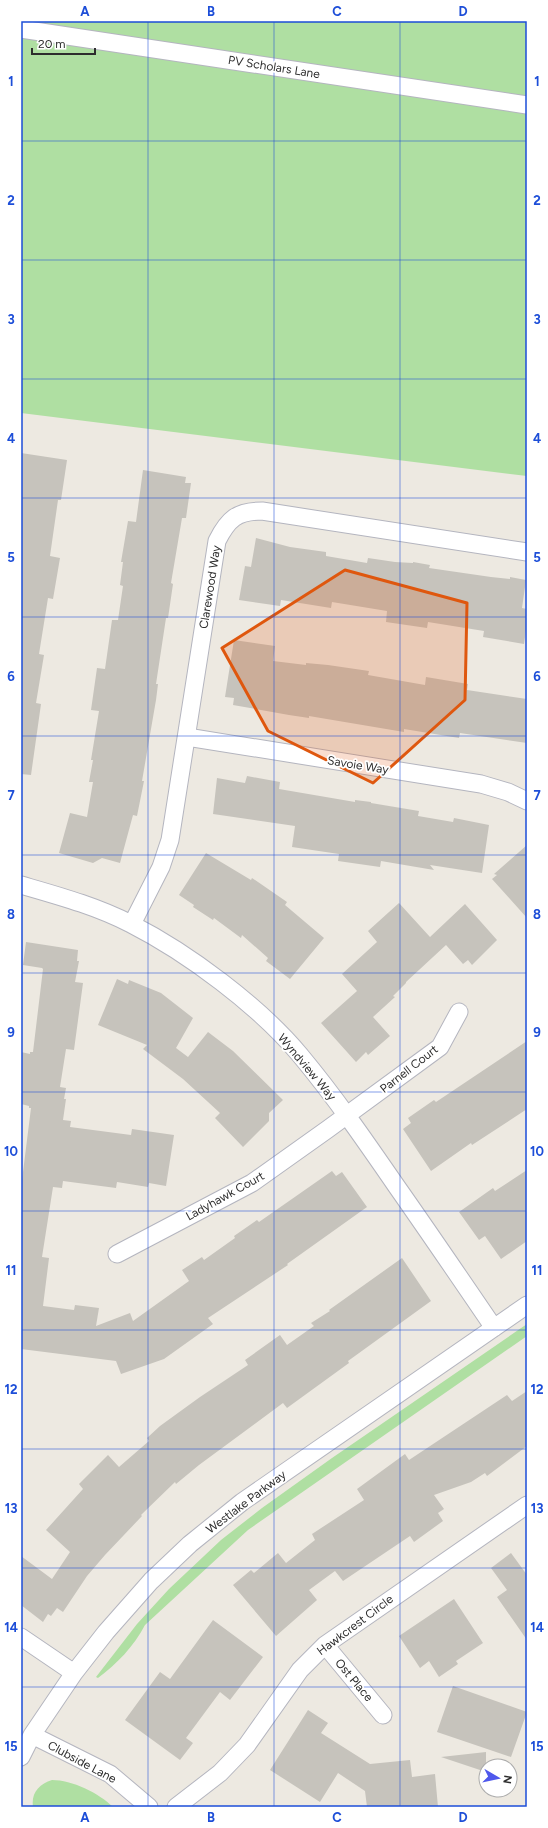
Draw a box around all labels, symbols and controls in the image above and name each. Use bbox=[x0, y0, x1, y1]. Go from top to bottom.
text: A bbox=[80, 4, 90, 19]
text: B bbox=[207, 4, 215, 19]
text: C bbox=[332, 4, 342, 19]
text: D bbox=[458, 4, 468, 19]
scale bar bbox=[32, 30, 95, 56]
text: 20 m bbox=[38, 37, 66, 51]
street label: PV Scholars Lane bbox=[227, 53, 321, 81]
text: 1 bbox=[8, 74, 14, 89]
text: 1 bbox=[534, 74, 540, 89]
text: 2 bbox=[7, 193, 15, 208]
text: 2 bbox=[533, 193, 541, 208]
text: 3 bbox=[7, 312, 15, 327]
text: 3 bbox=[533, 312, 541, 327]
text: 4 bbox=[7, 431, 15, 446]
text: 4 bbox=[533, 431, 541, 446]
street label: Clarewood Way bbox=[196, 544, 224, 630]
text: 5 bbox=[7, 550, 15, 565]
text: 5 bbox=[533, 550, 541, 565]
text: 6 bbox=[7, 669, 15, 684]
text: 6 bbox=[533, 669, 541, 684]
street label: Savoie Way bbox=[326, 753, 390, 777]
text: 7 bbox=[7, 788, 15, 803]
text: 7 bbox=[533, 788, 541, 803]
text: 8 bbox=[7, 907, 15, 922]
text: 8 bbox=[533, 907, 541, 922]
text: 9 bbox=[7, 1025, 15, 1040]
text: 9 bbox=[533, 1025, 541, 1040]
street label: Wyndview Way bbox=[275, 1031, 339, 1104]
street label: Parnell Court bbox=[377, 1042, 441, 1096]
text: 10 bbox=[4, 1144, 18, 1159]
text: 10 bbox=[530, 1144, 544, 1159]
street label: Ladyhawk Court bbox=[183, 1168, 267, 1223]
text: 11 bbox=[6, 1263, 16, 1278]
text: 11 bbox=[532, 1263, 542, 1278]
text: 12 bbox=[4, 1382, 18, 1397]
text: 12 bbox=[530, 1382, 544, 1397]
street label: Westlake Parkway bbox=[203, 1467, 289, 1537]
text: 13 bbox=[5, 1501, 17, 1516]
text: 13 bbox=[531, 1501, 543, 1516]
street label: Hawkcrest Circle bbox=[314, 1592, 396, 1658]
text: 14 bbox=[4, 1620, 18, 1635]
text: 14 bbox=[530, 1620, 544, 1635]
street label: Ost Place bbox=[332, 1656, 376, 1704]
street label: Clubside Lane bbox=[45, 1738, 119, 1786]
text: 15 bbox=[4, 1739, 18, 1754]
text: 15 bbox=[530, 1739, 544, 1754]
north arrow bbox=[478, 1758, 518, 1798]
text: N bbox=[500, 1774, 514, 1785]
text: A bbox=[80, 1810, 90, 1825]
text: B bbox=[207, 1810, 215, 1825]
text: C bbox=[332, 1810, 342, 1825]
text: D bbox=[458, 1810, 468, 1825]

